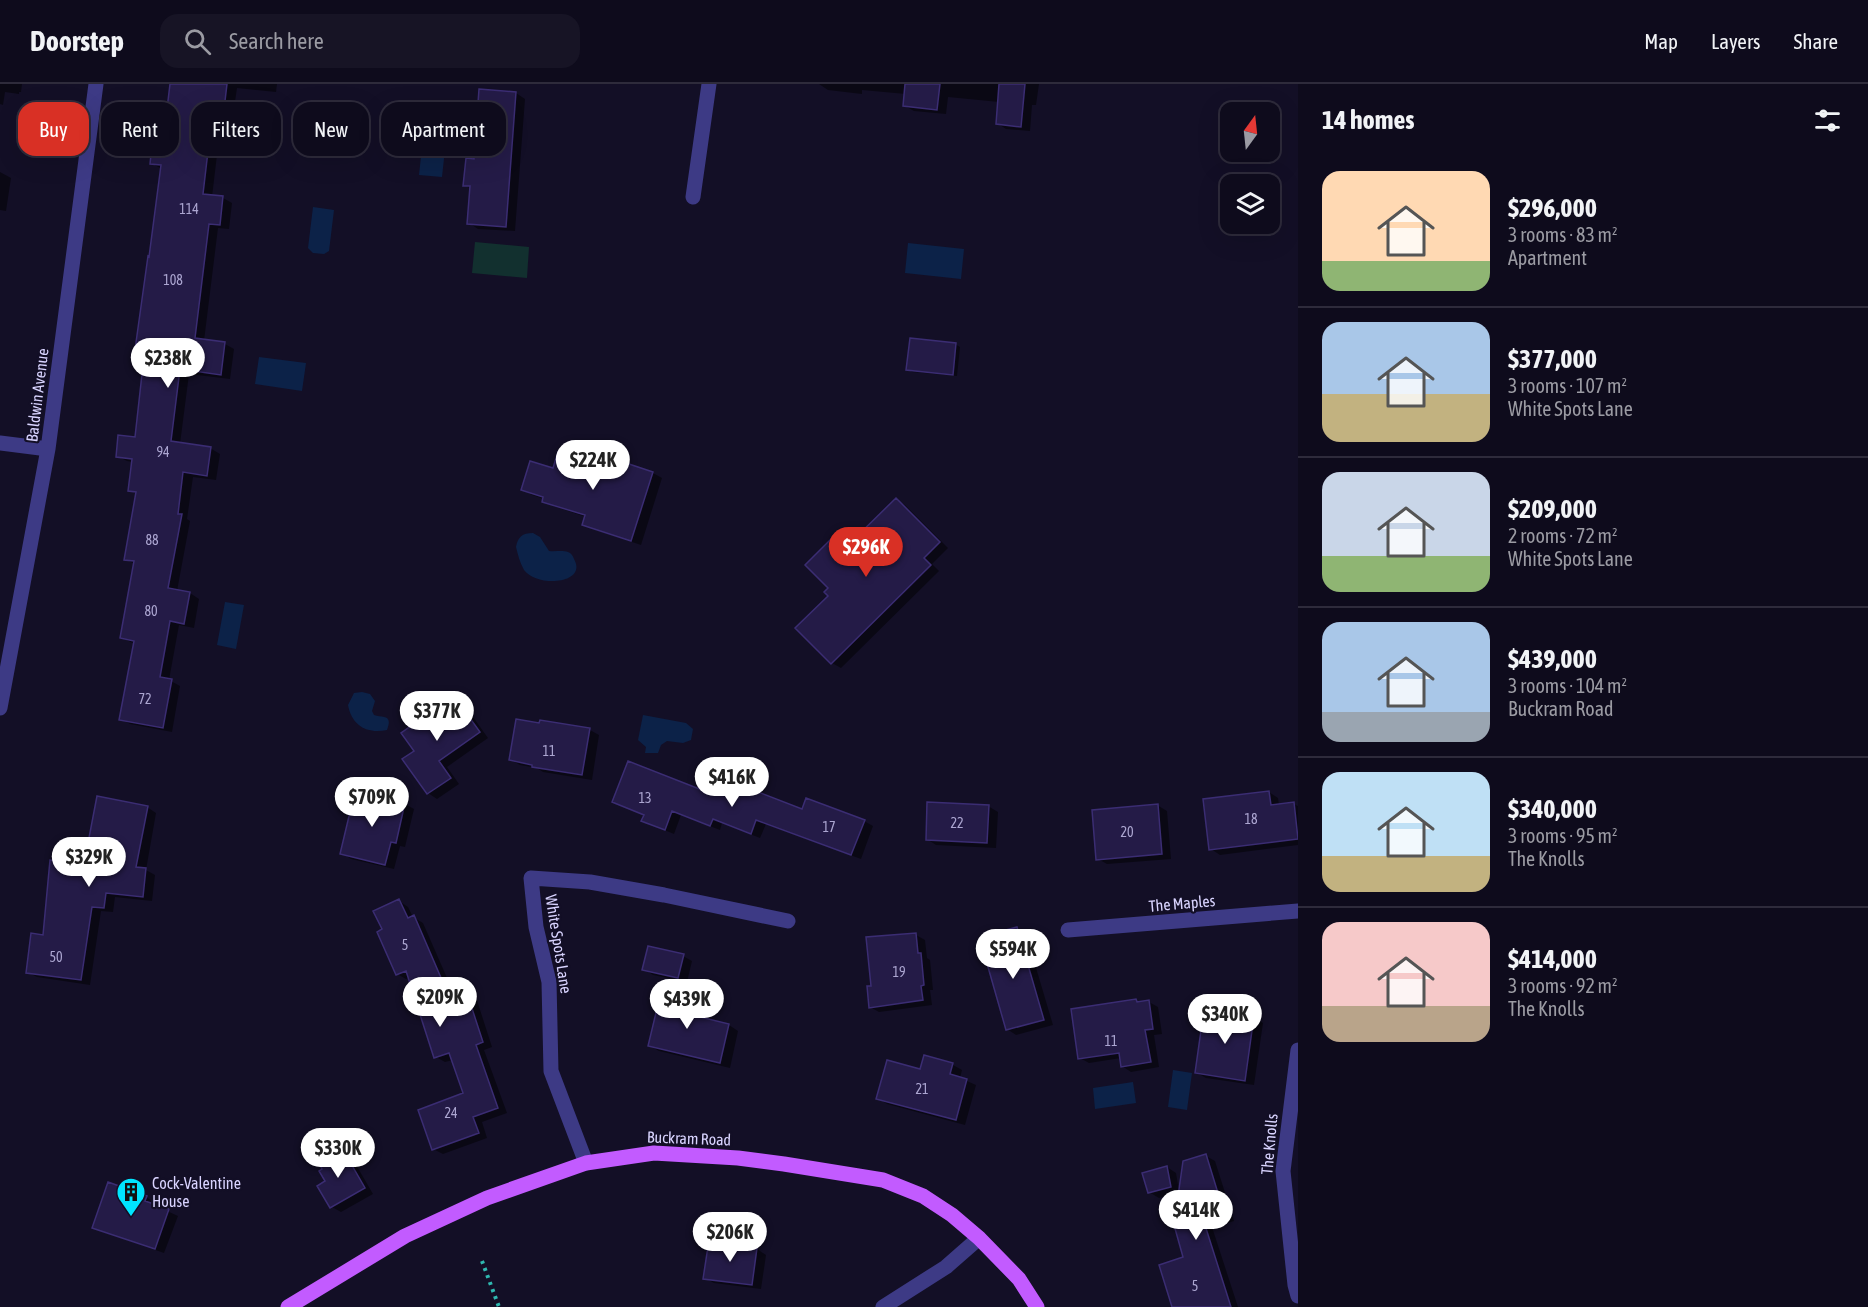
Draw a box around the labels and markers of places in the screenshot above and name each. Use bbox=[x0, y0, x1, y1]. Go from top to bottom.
pin: $238K bbox=[126, 338, 210, 389]
pin: $224K bbox=[551, 440, 635, 491]
pin: $296K bbox=[824, 527, 908, 578]
pin: $377K bbox=[395, 691, 479, 742]
pin: $416K bbox=[690, 757, 774, 808]
pin: $709K bbox=[330, 777, 414, 828]
pin: $329K bbox=[47, 837, 131, 888]
pin: $594K bbox=[971, 929, 1055, 980]
pin: $209K bbox=[398, 977, 482, 1028]
pin: $439K bbox=[645, 979, 729, 1030]
pin: $340K bbox=[1183, 994, 1267, 1045]
pin: $330K bbox=[296, 1128, 380, 1179]
place label: Cock-Valentine House bbox=[152, 1174, 241, 1210]
building icon: Cock-Valentine House bbox=[115, 1176, 147, 1218]
pin: $414K bbox=[1154, 1190, 1238, 1241]
pin: $206K bbox=[688, 1212, 772, 1263]

